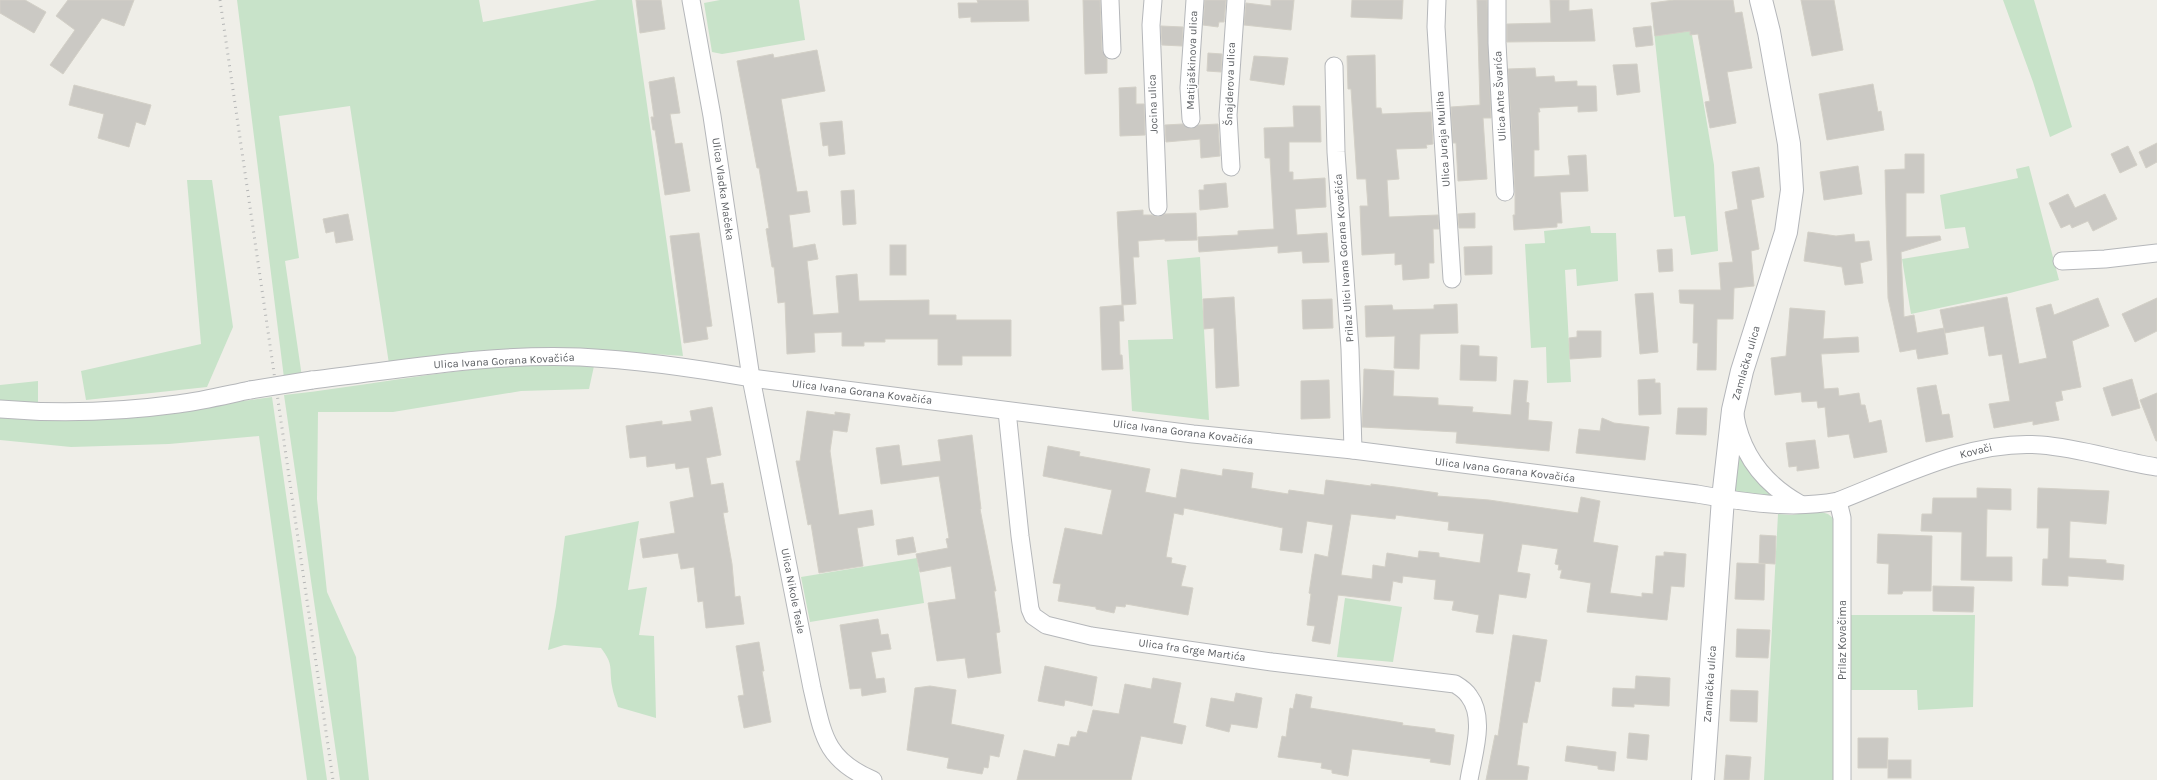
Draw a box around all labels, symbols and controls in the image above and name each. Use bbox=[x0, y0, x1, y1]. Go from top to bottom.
street label: Matijaškinova ulica bbox=[1184, 10, 1200, 110]
street label: Šnajderova ulica bbox=[1220, 42, 1238, 126]
street label: Ulica Ante Švarića bbox=[1489, 50, 1509, 142]
street label: Jocina ulica bbox=[1145, 74, 1161, 134]
street label: Ulica Juraja Muliha bbox=[1433, 91, 1453, 187]
street label: Ulica Vladka Mačeka bbox=[709, 137, 737, 241]
street label: Prilaz Ulici Ivana Gorana Kovačića bbox=[1332, 173, 1356, 343]
street label: Zamlačka ulica bbox=[1729, 324, 1763, 402]
street label: Ulica Ivana Gorana Kovačića bbox=[433, 351, 575, 371]
street label: Ulica Ivana Gorana Kovačića bbox=[791, 377, 933, 407]
street label: Ulica Ivana Gorana Kovačića bbox=[1112, 417, 1254, 447]
street label: Kovači bbox=[1958, 441, 1994, 461]
street label: Ulica Ivana Gorana Kovačića bbox=[1434, 455, 1576, 485]
street label: Ulica Nikole Tesle bbox=[778, 547, 808, 635]
street label: Prilaz Kovačima bbox=[1836, 600, 1849, 680]
street label: Ulica fra Grge Martića bbox=[1138, 636, 1246, 664]
street label: Zamlačka ulica bbox=[1701, 645, 1719, 723]

